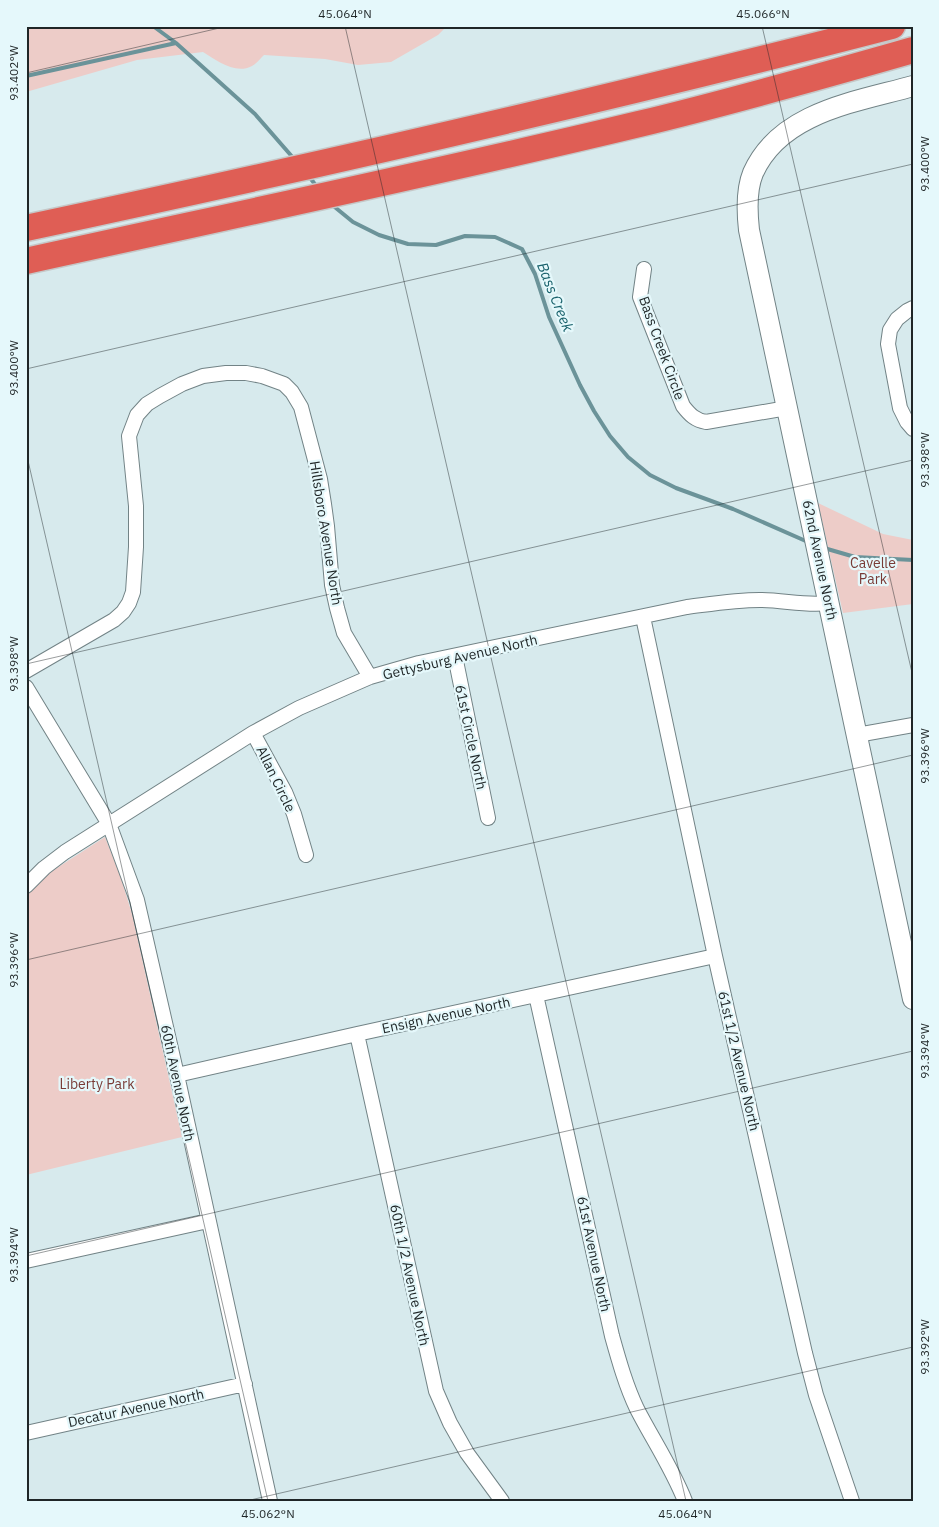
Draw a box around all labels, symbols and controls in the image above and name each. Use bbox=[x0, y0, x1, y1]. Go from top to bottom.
text: 45.064°N bbox=[318, 6, 372, 21]
text: 45.066°N bbox=[736, 6, 790, 21]
text: 93.402°W bbox=[6, 45, 21, 101]
text: 93.400°W bbox=[917, 136, 932, 192]
water label: Bass Creek bbox=[533, 259, 578, 334]
street label: Bass Creek Circle bbox=[635, 294, 689, 403]
text: 93.400°W bbox=[6, 340, 21, 396]
text: 93.398°W bbox=[917, 432, 932, 488]
street label: Hillsboro Avenue North bbox=[306, 460, 346, 606]
street label: 62nd Avenue North bbox=[799, 498, 841, 622]
park label: Cavelle Park bbox=[850, 554, 896, 588]
street label: Gettysburg Avenue North bbox=[381, 630, 539, 684]
text: 93.398°W bbox=[6, 636, 21, 692]
street label: 61st Circle North bbox=[451, 683, 491, 791]
text: 93.396°W bbox=[917, 728, 932, 784]
street label: Allan Circle bbox=[252, 743, 300, 815]
text: 93.396°W bbox=[6, 932, 21, 988]
street label: 61st 1/2 Avenue North bbox=[714, 989, 764, 1133]
street label: Ensign Avenue North bbox=[380, 993, 512, 1037]
street label: 60th Avenue North bbox=[157, 1023, 199, 1143]
text: 93.394°W bbox=[917, 1023, 932, 1079]
park label: Liberty Park bbox=[59, 1075, 135, 1093]
street label: 61st Avenue North bbox=[573, 1195, 615, 1313]
street label: 60th 1/2 Avenue North bbox=[386, 1203, 434, 1347]
text: 93.394°W bbox=[6, 1227, 21, 1283]
text: 93.392°W bbox=[917, 1319, 932, 1375]
street label: Decatur Avenue North bbox=[66, 1385, 206, 1431]
text: 45.062°N bbox=[241, 1506, 295, 1521]
text: 45.064°N bbox=[658, 1506, 712, 1521]

